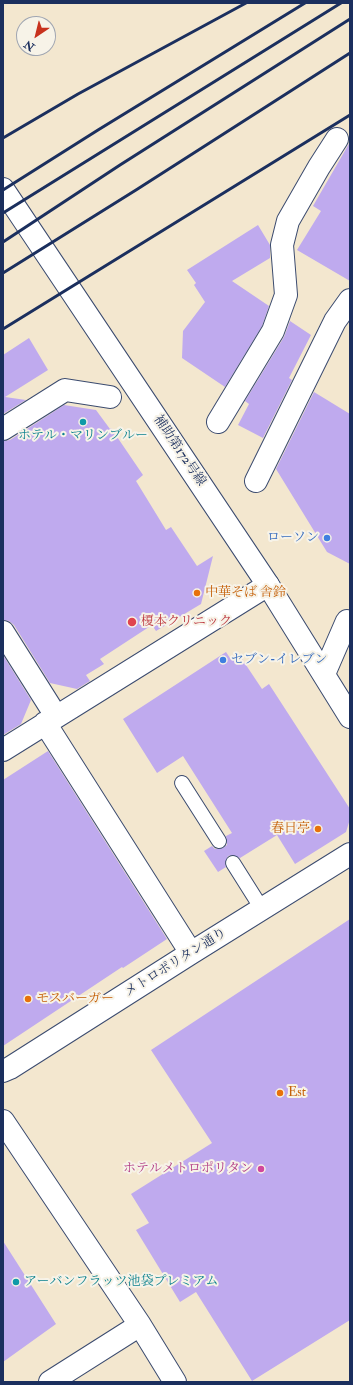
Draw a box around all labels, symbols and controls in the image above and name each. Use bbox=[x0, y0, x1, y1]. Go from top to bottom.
north arrow bbox=[16, 16, 56, 56]
text: N bbox=[22, 37, 37, 54]
street label: 補助第172号線 bbox=[150, 413, 208, 489]
marker: ホテル・マリンブルー bbox=[78, 417, 88, 427]
place label: ホテル・マリンブルー bbox=[18, 428, 148, 444]
place label: ローソン bbox=[267, 530, 319, 546]
marker: ローソン bbox=[322, 533, 332, 543]
place label: 中華そば 舎鈴 bbox=[205, 585, 286, 601]
marker: 中華そば 舎鈴 bbox=[192, 588, 202, 598]
place label: 榎本クリニック bbox=[141, 614, 232, 630]
marker: 榎本クリニック bbox=[126, 616, 138, 628]
place label: セブン-イレブン bbox=[231, 652, 327, 668]
marker: セブン-イレブン bbox=[218, 655, 228, 665]
place label: 春日亭 bbox=[271, 821, 310, 837]
marker: 春日亭 bbox=[313, 824, 323, 834]
street label: メトロポリタン通り bbox=[122, 925, 230, 1001]
place label: モスバーガー bbox=[36, 991, 114, 1007]
marker: モスバーガー bbox=[23, 994, 33, 1004]
place label: Est bbox=[288, 1085, 306, 1101]
marker: Est bbox=[275, 1088, 285, 1098]
place label: ホテルメトロポリタン bbox=[123, 1161, 253, 1177]
marker: ホテルメトロポリタン bbox=[256, 1164, 266, 1174]
place label: アーバンフラッツ池袋プレミアム bbox=[24, 1274, 219, 1290]
marker: アーバンフラッツ池袋プレミアム bbox=[11, 1277, 21, 1287]

